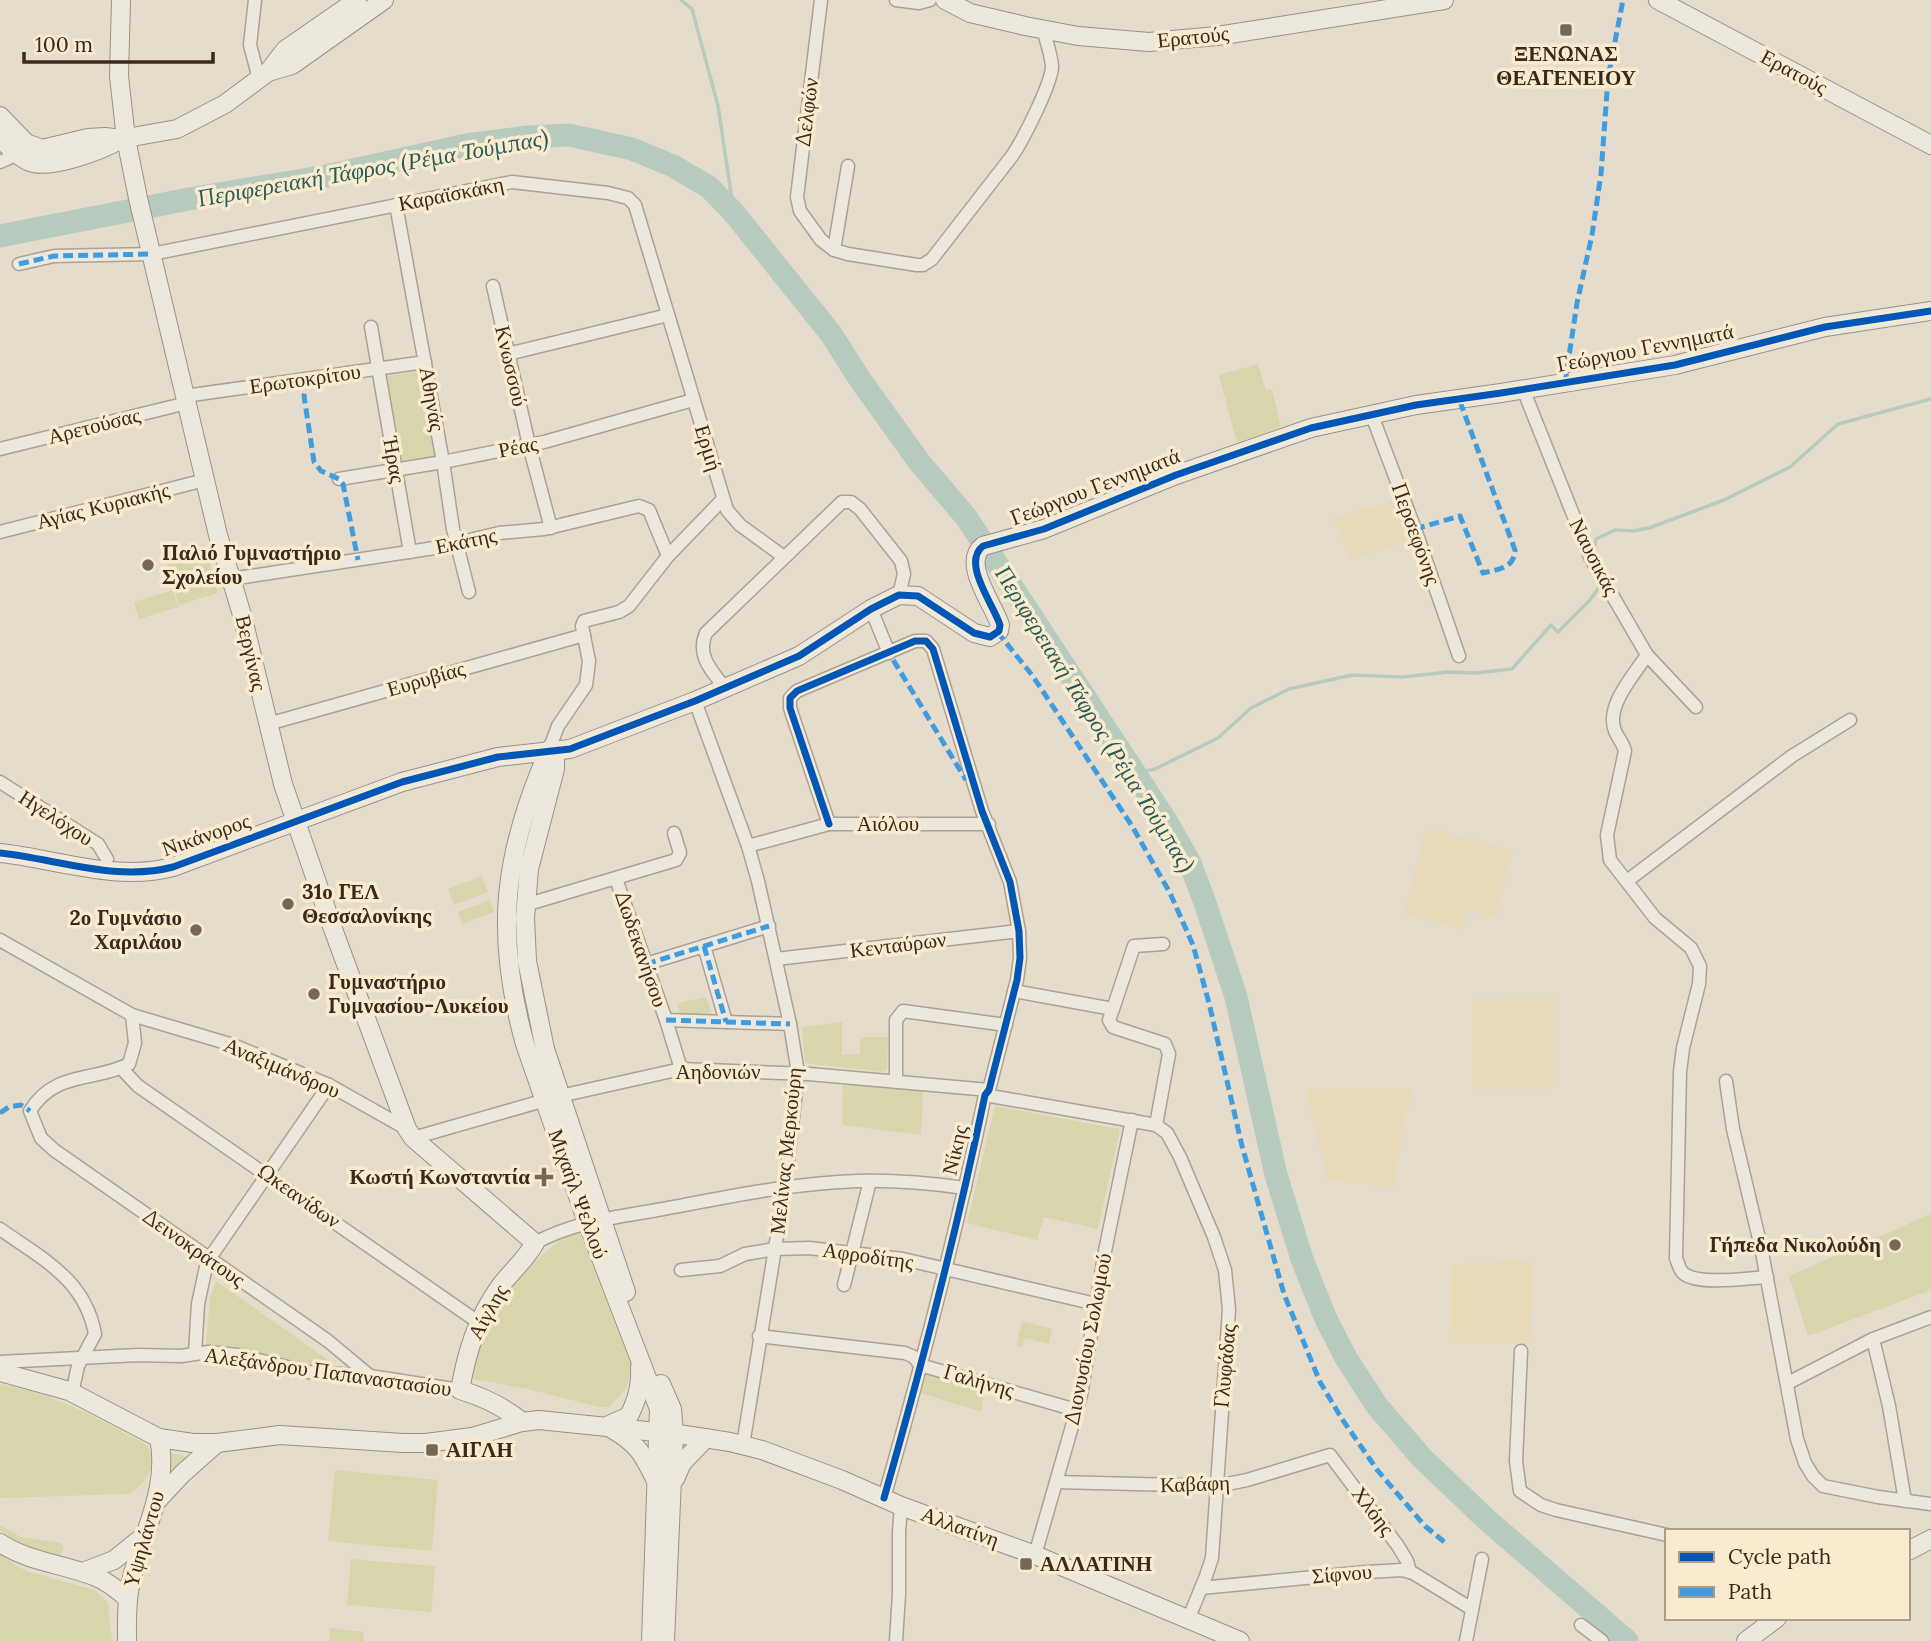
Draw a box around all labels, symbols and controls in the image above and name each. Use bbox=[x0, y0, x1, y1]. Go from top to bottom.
street label: Ερατούς bbox=[1156, 19, 1231, 54]
scale bar bbox=[24, 21, 214, 65]
marker: ΞΕΝΩΝΑΣ ΘΕΑΓΕΝΕΙΟΥ bbox=[1558, 22, 1574, 38]
text: 100 m bbox=[35, 31, 93, 58]
place label: ΞΕΝΩΝΑΣ ΘΕΑΓΕΝΕΙΟΥ bbox=[1496, 40, 1636, 91]
street label: Ερατούς bbox=[1756, 43, 1833, 101]
street label: Δελφών bbox=[789, 76, 824, 148]
water label: Περιφερειακή Τάφρος (Ρέμα Τούμπας) bbox=[195, 122, 551, 214]
street label: Καραϊσκάκη bbox=[396, 170, 506, 217]
street label: Γεώργιου Γεννηματά bbox=[1554, 317, 1736, 378]
street label: Κνωσσού bbox=[489, 323, 534, 409]
street label: Ερωτοκρίτου bbox=[248, 357, 362, 400]
street label: Αθηνάς bbox=[414, 365, 452, 434]
street label: Αρετούσας bbox=[45, 401, 144, 450]
street label: Ερμή bbox=[689, 421, 728, 474]
street label: Ρέας bbox=[496, 429, 541, 464]
street label: Ήρας bbox=[377, 434, 412, 486]
street label: Γεώργιου Γεννηματά bbox=[1006, 442, 1184, 531]
street label: Αγίας Κυριακής bbox=[34, 476, 173, 535]
street label: Περσεφόνης bbox=[1386, 479, 1448, 589]
street label: Ναυσικάς bbox=[1564, 514, 1626, 601]
street label: Εκάτης bbox=[433, 521, 500, 560]
place label: Παλιό Γυμναστήριο Σχολείου bbox=[162, 539, 341, 590]
marker: Παλιό Γυμναστήριο Σχολείου bbox=[140, 557, 156, 573]
water label: Περιφερειακή Τάφρος (Ρέμα Τούμπας) bbox=[988, 560, 1202, 878]
street label: Βεργίνας bbox=[230, 612, 273, 694]
street label: Ευρυβίας bbox=[384, 654, 469, 702]
street label: Ηγελόχου bbox=[14, 784, 99, 852]
street label: Νικάνορος bbox=[158, 807, 254, 862]
street label: Αιόλου bbox=[857, 810, 919, 837]
place label: 31ο ΓΕΛ Θεσσαλονίκης bbox=[302, 878, 432, 929]
street label: Δωδεκανήσου bbox=[609, 887, 674, 1011]
marker: 31ο ΓΕΛ Θεσσαλονίκης bbox=[280, 896, 296, 912]
place label: 2ο Γυμνάσιο Χαριλάου bbox=[70, 904, 182, 955]
marker: 2ο Γυμνάσιο Χαριλάου bbox=[188, 922, 204, 938]
street label: Κενταύρων bbox=[848, 925, 948, 964]
place label: Γυμναστήριο Γυμνασίου-Λυκείου bbox=[328, 968, 509, 1019]
marker: Γυμναστήριο Γυμνασίου-Λυκείου bbox=[306, 986, 322, 1002]
street label: Αναξιμάνδρου bbox=[220, 1031, 344, 1104]
street label: Αηδονιών bbox=[675, 1058, 761, 1085]
street label: Μελίνας Μερκούρη bbox=[763, 1066, 808, 1236]
street label: Νίκης bbox=[936, 1121, 974, 1178]
street label: Μιχαήλ Ψελλού bbox=[542, 1125, 614, 1263]
street label: Ωκεανίδων bbox=[253, 1157, 346, 1234]
place label: Κωστή Κωνσταντία bbox=[349, 1163, 530, 1190]
marker: Κωστή Κωνσταντία bbox=[536, 1169, 552, 1185]
street label: Δεινοκράτους bbox=[138, 1202, 251, 1293]
place label: Γήπεδα Νικολούδη bbox=[1709, 1231, 1881, 1258]
street label: Αφροδίτης bbox=[821, 1236, 916, 1275]
marker: Γήπεδα Νικολούδη bbox=[1887, 1237, 1903, 1253]
street label: Διονυσίου Σολωμού bbox=[1058, 1251, 1117, 1427]
street label: Αίγλης bbox=[461, 1279, 514, 1344]
street label: Γλυφάδας bbox=[1207, 1322, 1242, 1409]
street label: Αλεξάνδρου Παπαναστασίου bbox=[203, 1341, 453, 1402]
street label: Γαλήνης bbox=[941, 1358, 1018, 1404]
place label: ΑΙΓΛΗ bbox=[446, 1436, 513, 1463]
marker: ΑΙΓΛΗ bbox=[424, 1442, 440, 1458]
street label: Καβάφη bbox=[1159, 1469, 1231, 1498]
street label: Χλόης bbox=[1346, 1481, 1401, 1541]
street label: Υψηλάντου bbox=[117, 1487, 170, 1590]
street label: Αλλατίνη bbox=[917, 1500, 1003, 1553]
legend bbox=[1665, 1529, 1910, 1620]
text: Cycle path bbox=[1728, 1543, 1831, 1570]
place label: ΑΛΛΑΤΙΝΗ bbox=[1040, 1550, 1152, 1577]
marker: ΑΛΛΑΤΙΝΗ bbox=[1018, 1556, 1034, 1572]
street label: Σίφνου bbox=[1311, 1557, 1373, 1590]
text: Path bbox=[1728, 1578, 1772, 1605]

